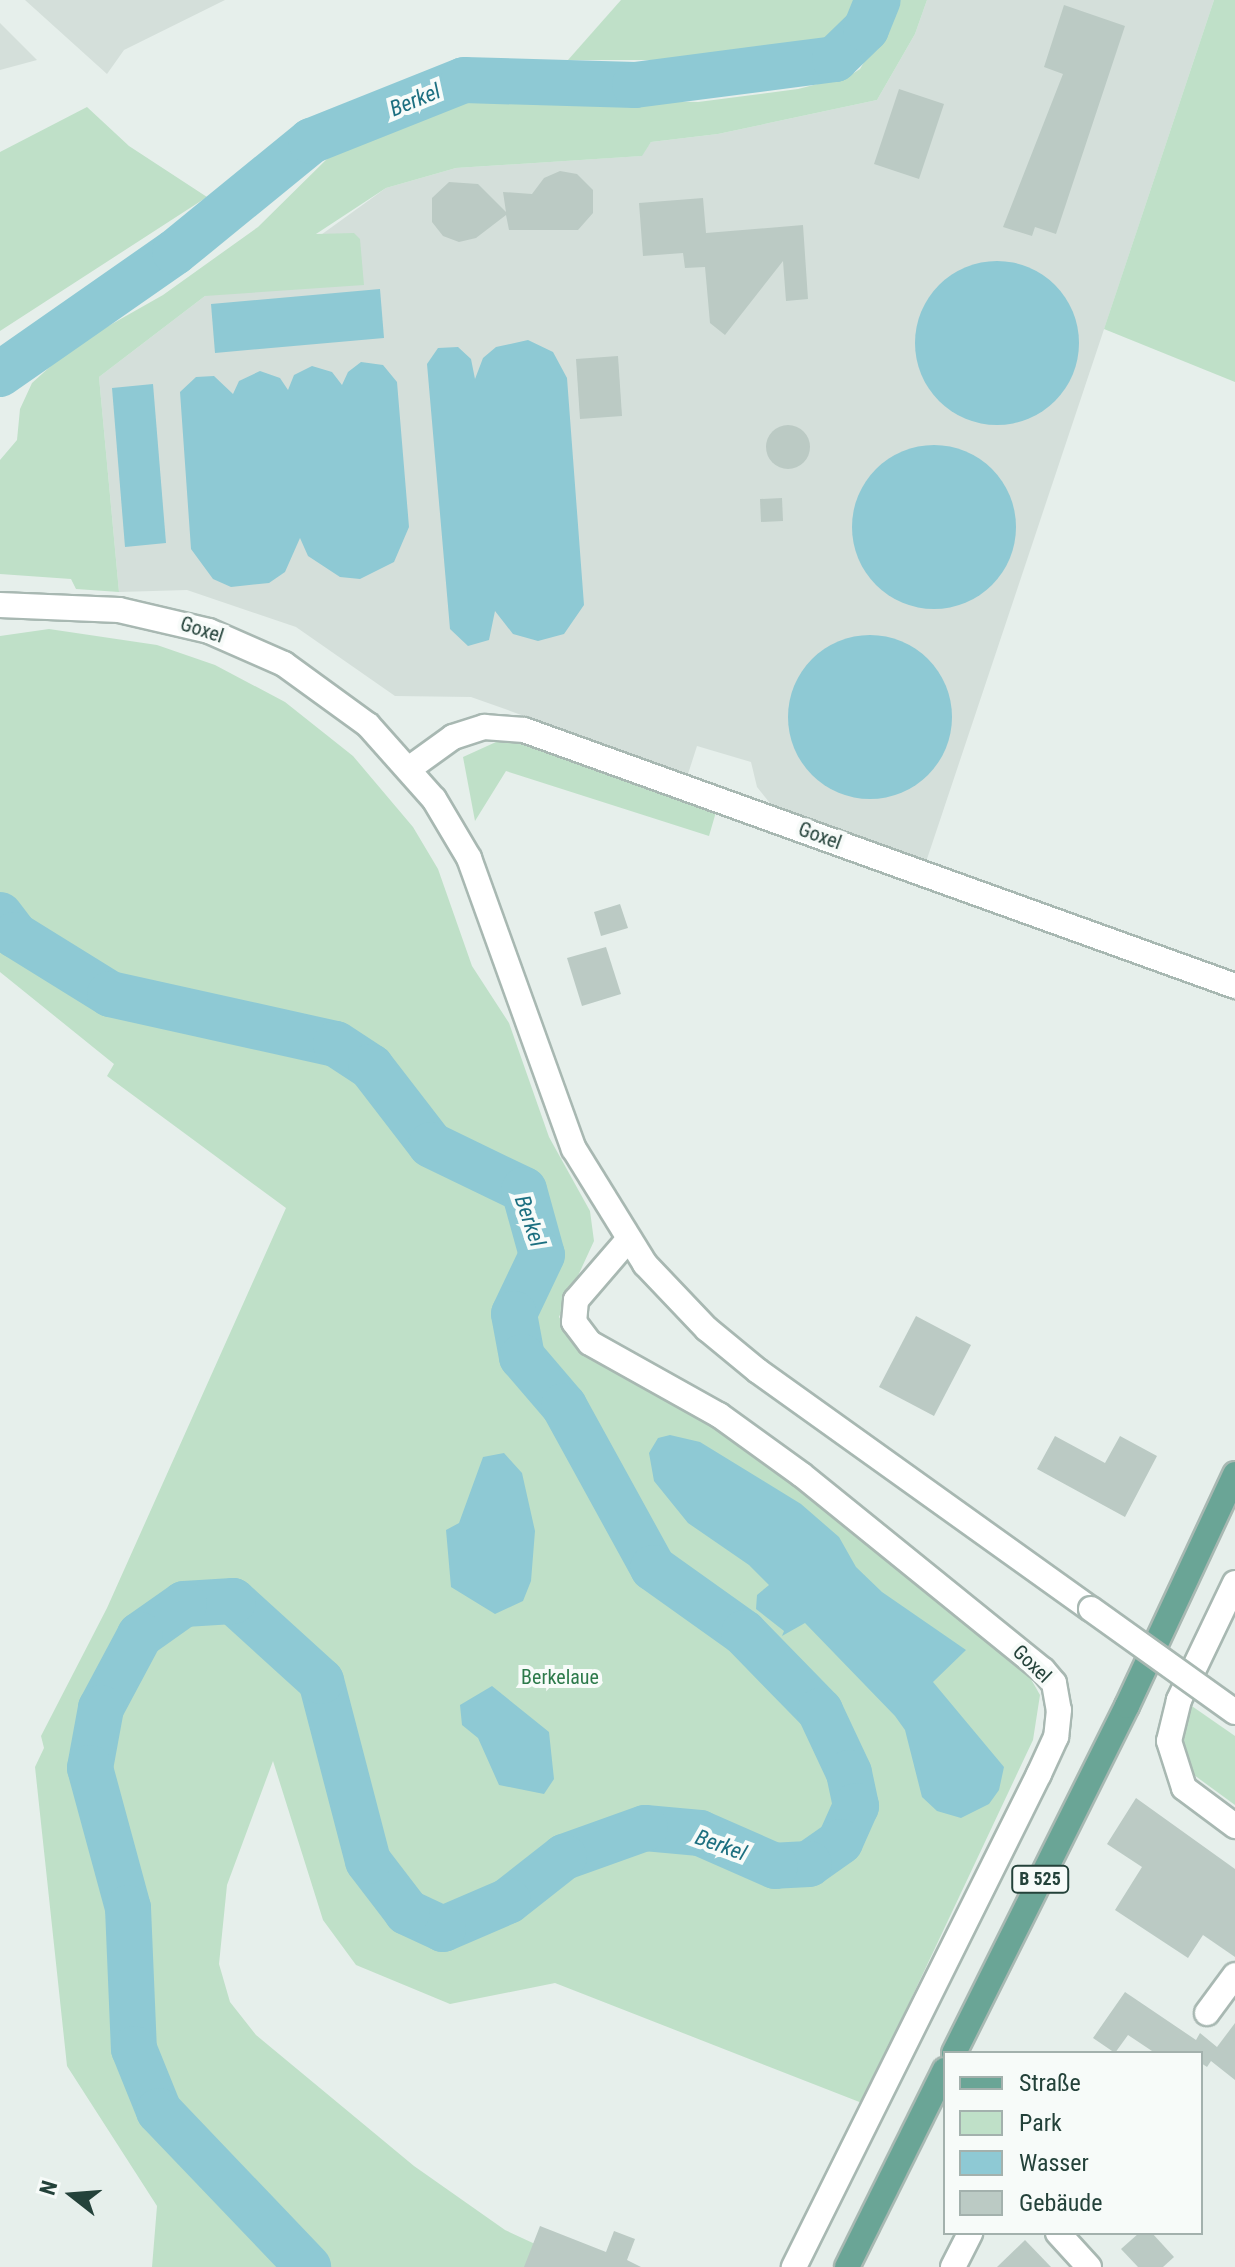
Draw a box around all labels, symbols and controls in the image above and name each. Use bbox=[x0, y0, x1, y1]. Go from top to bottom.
water label: Berkel bbox=[386, 78, 444, 122]
street label: Goxel bbox=[177, 612, 227, 648]
street label: Goxel bbox=[795, 817, 845, 855]
water label: Berkel bbox=[509, 1192, 551, 1250]
street label: Goxel bbox=[1008, 1640, 1056, 1688]
park label: Berkelaue bbox=[521, 1665, 599, 1689]
water label: Berkel bbox=[692, 1824, 750, 1866]
road number: B 525 bbox=[1010, 1865, 1070, 1893]
legend bbox=[943, 2051, 1203, 2235]
text: Straße bbox=[1019, 2069, 1081, 2097]
text: Park bbox=[1019, 2109, 1062, 2137]
text: Wasser bbox=[1019, 2149, 1089, 2177]
north arrow bbox=[32, 2155, 112, 2235]
text: N bbox=[35, 2178, 62, 2198]
text: Gebäude bbox=[1019, 2189, 1103, 2217]

